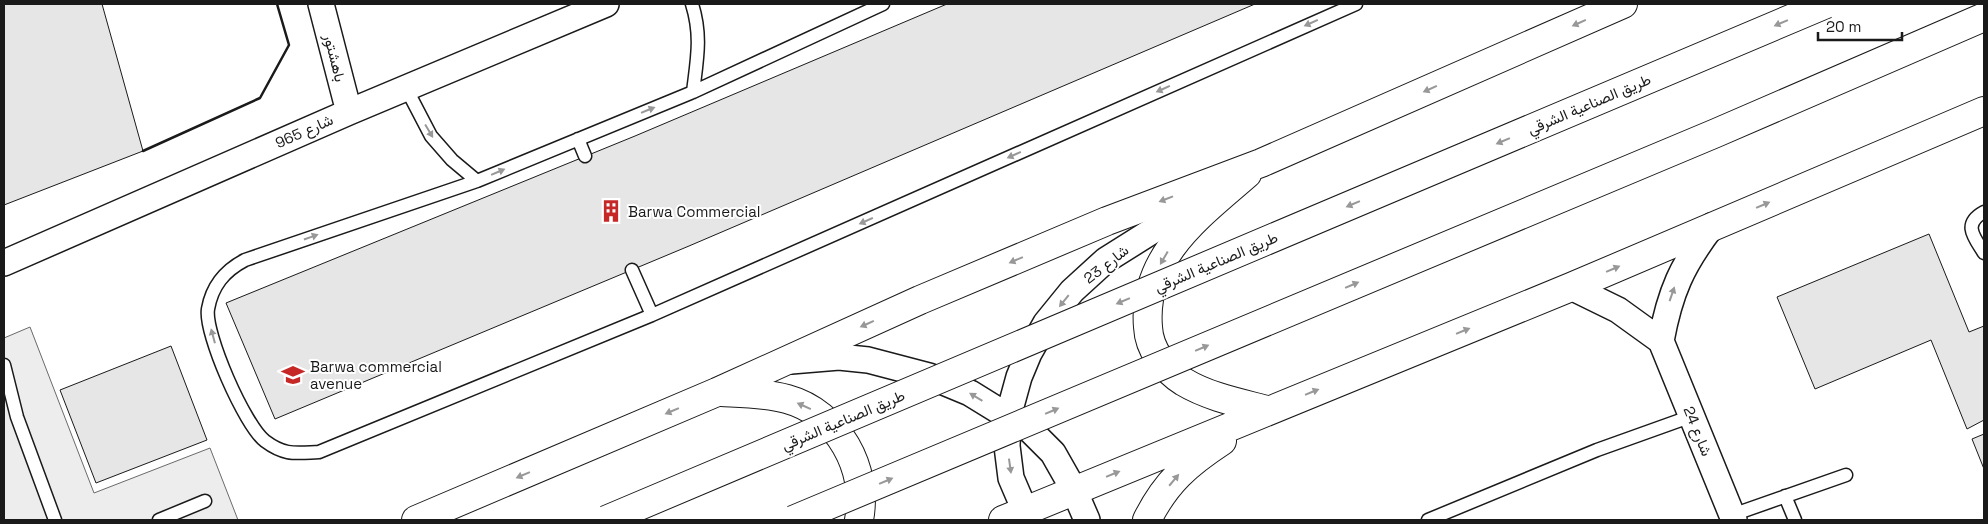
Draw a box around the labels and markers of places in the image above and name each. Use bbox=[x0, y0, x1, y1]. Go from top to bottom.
building icon: Barwa Commercial bbox=[598, 198, 624, 224]
place label: Barwa Commercial bbox=[628, 202, 760, 221]
place label: Barwa commercial avenue bbox=[310, 357, 442, 393]
school or university icon: Barwa commercial avenue bbox=[280, 362, 306, 388]

